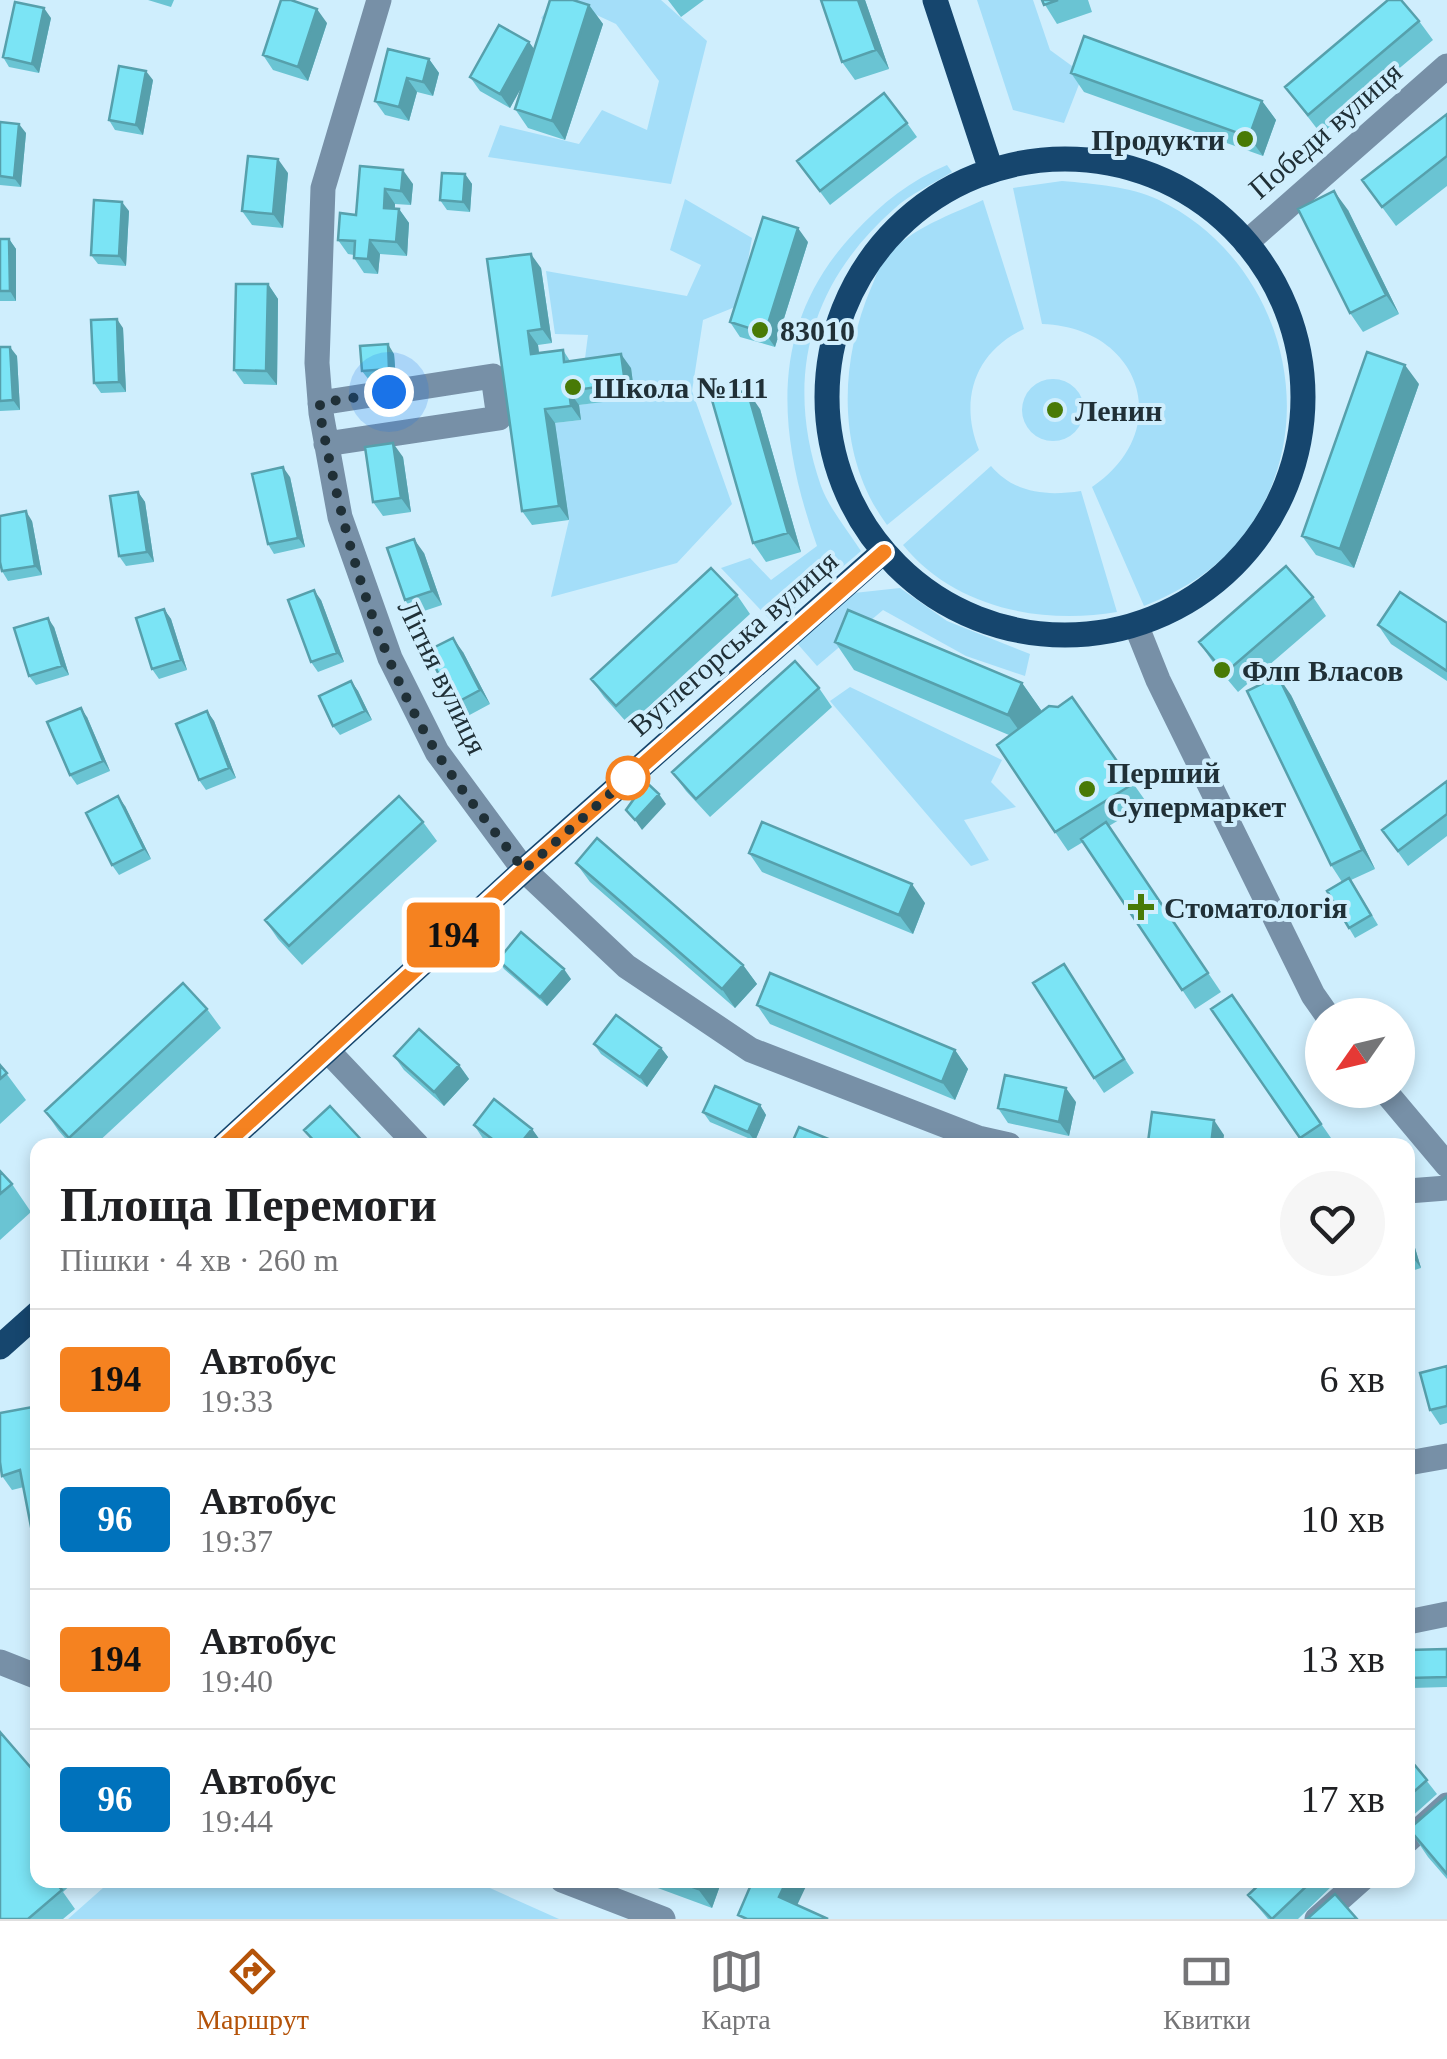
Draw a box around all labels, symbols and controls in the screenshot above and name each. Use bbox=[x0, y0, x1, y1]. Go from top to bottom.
street label: Победи вулиця bbox=[1242, 55, 1408, 205]
place label: Продукти bbox=[1091, 123, 1225, 156]
marker: Продукти bbox=[1234, 128, 1256, 150]
place label: 83010 bbox=[780, 314, 855, 347]
marker: 83010 bbox=[749, 319, 771, 341]
your location bbox=[364, 367, 414, 417]
place label: Школа №111 bbox=[593, 371, 769, 404]
marker: Школа №111 bbox=[562, 376, 584, 398]
place label: Ленин bbox=[1075, 394, 1162, 427]
marker: Ленин bbox=[1044, 399, 1066, 421]
street label: Вуглегорська вулиця bbox=[622, 544, 844, 742]
street label: Літня вулиця bbox=[392, 595, 494, 759]
place label: Флп Власов bbox=[1242, 654, 1404, 687]
marker: Флп Власов bbox=[1211, 659, 1233, 681]
place label: Перший Супермаркет bbox=[1107, 756, 1287, 823]
unlabelled marker bbox=[607, 757, 649, 799]
marker: Перший Супермаркет bbox=[1076, 778, 1098, 800]
place label: Стоматологія bbox=[1164, 891, 1347, 924]
marker: Стоматологія bbox=[1128, 894, 1154, 920]
line badge: 194 bbox=[396, 902, 510, 968]
text: 194 bbox=[427, 916, 479, 955]
north arrow bbox=[1305, 998, 1415, 1108]
map controls bbox=[1305, 998, 1415, 1108]
button: heart bbox=[1280, 1171, 1385, 1276]
text: Площа Перемоги bbox=[60, 1178, 437, 1231]
text: Пішки · 4 хв · 260 m bbox=[60, 1242, 339, 1278]
text: Автобус bbox=[200, 1340, 336, 1382]
text: 6 хв bbox=[1320, 1358, 1385, 1400]
text: 194 bbox=[89, 1360, 141, 1399]
text: 19:33 bbox=[200, 1383, 273, 1419]
text: Автобус bbox=[200, 1480, 336, 1522]
text: 10 хв bbox=[1301, 1498, 1385, 1540]
text: 96 bbox=[98, 1500, 133, 1539]
text: 19:37 bbox=[200, 1523, 273, 1559]
text: Автобус bbox=[200, 1620, 336, 1662]
text: 13 хв bbox=[1301, 1638, 1385, 1680]
text: 194 bbox=[89, 1640, 141, 1679]
text: 19:40 bbox=[200, 1663, 273, 1699]
text: Автобус bbox=[200, 1760, 336, 1802]
text: 17 хв bbox=[1301, 1778, 1385, 1820]
text: 96 bbox=[98, 1780, 133, 1819]
text: 19:44 bbox=[200, 1803, 273, 1839]
tab: Маршрут bbox=[196, 1944, 309, 2036]
tab: Карта bbox=[701, 1944, 771, 2036]
tab: Квитки bbox=[1163, 1944, 1251, 2036]

